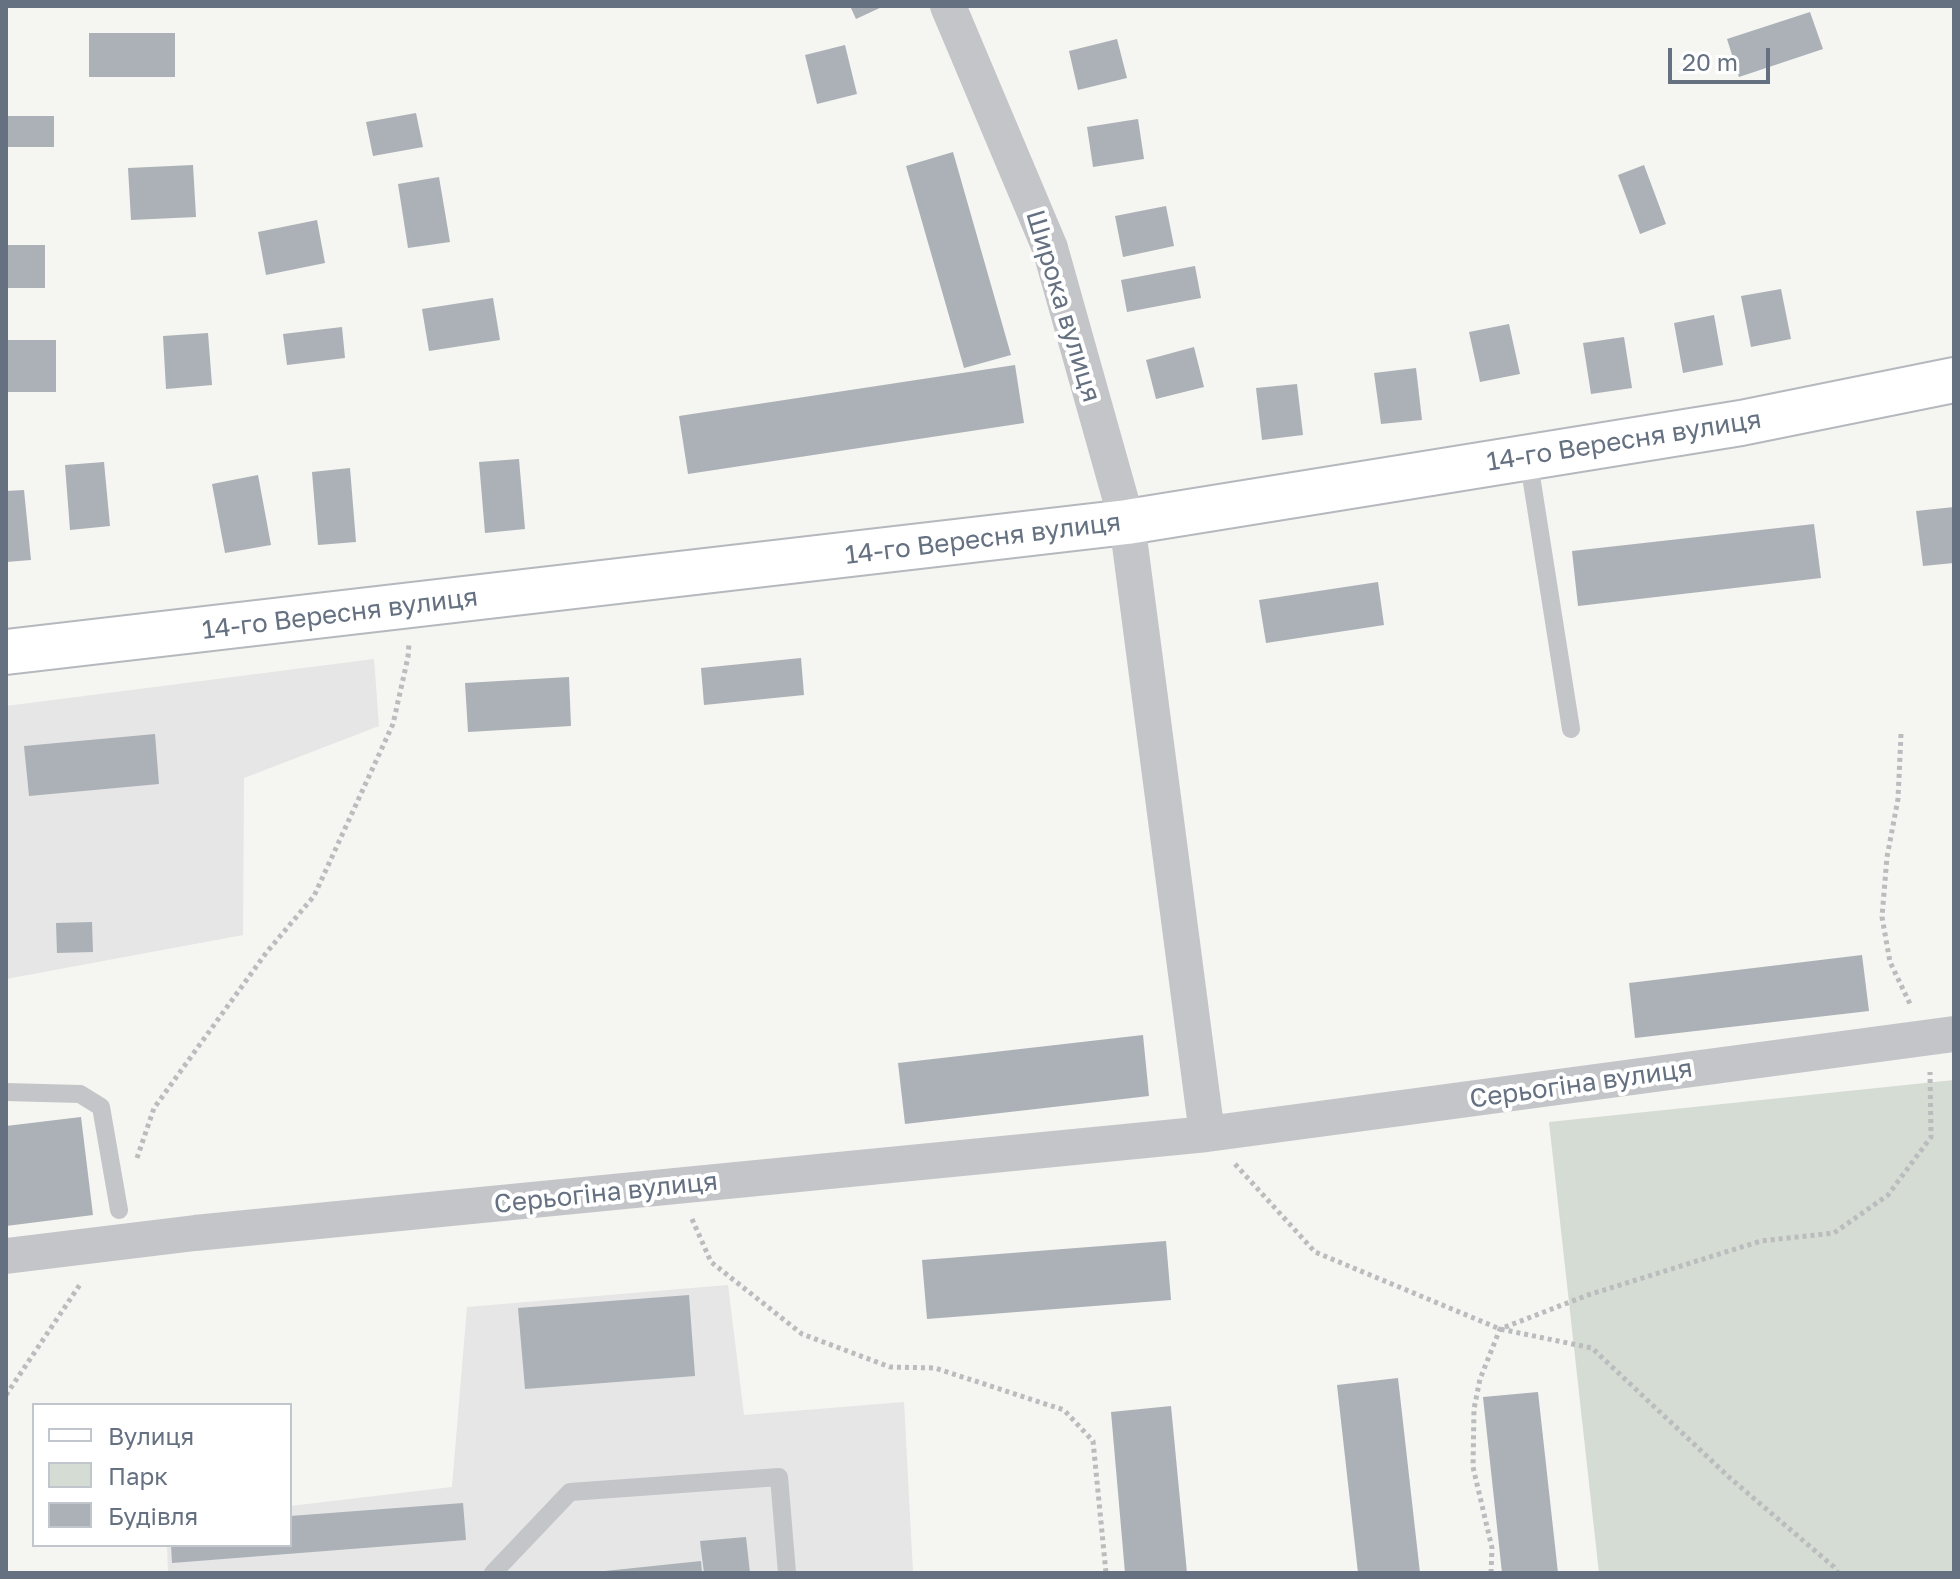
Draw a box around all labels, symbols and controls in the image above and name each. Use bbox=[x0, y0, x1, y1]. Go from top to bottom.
scale bar bbox=[1672, 32, 1774, 82]
text: 20 m bbox=[1682, 47, 1738, 76]
street label: Широка вулиця bbox=[1019, 206, 1107, 406]
street label: 14-го Вересня вулиця bbox=[1484, 404, 1764, 478]
street label: 14-го Вересня вулиця bbox=[843, 507, 1123, 571]
street label: 14-го Вересня вулиця bbox=[200, 582, 480, 646]
street label: Серьогіна вулиця bbox=[1468, 1053, 1694, 1115]
street label: Серьогіна вулиця bbox=[493, 1166, 719, 1220]
legend bbox=[32, 1403, 292, 1547]
text: Вулиця bbox=[108, 1421, 194, 1450]
text: Парк bbox=[108, 1461, 168, 1490]
text: Будівля bbox=[108, 1501, 198, 1530]

